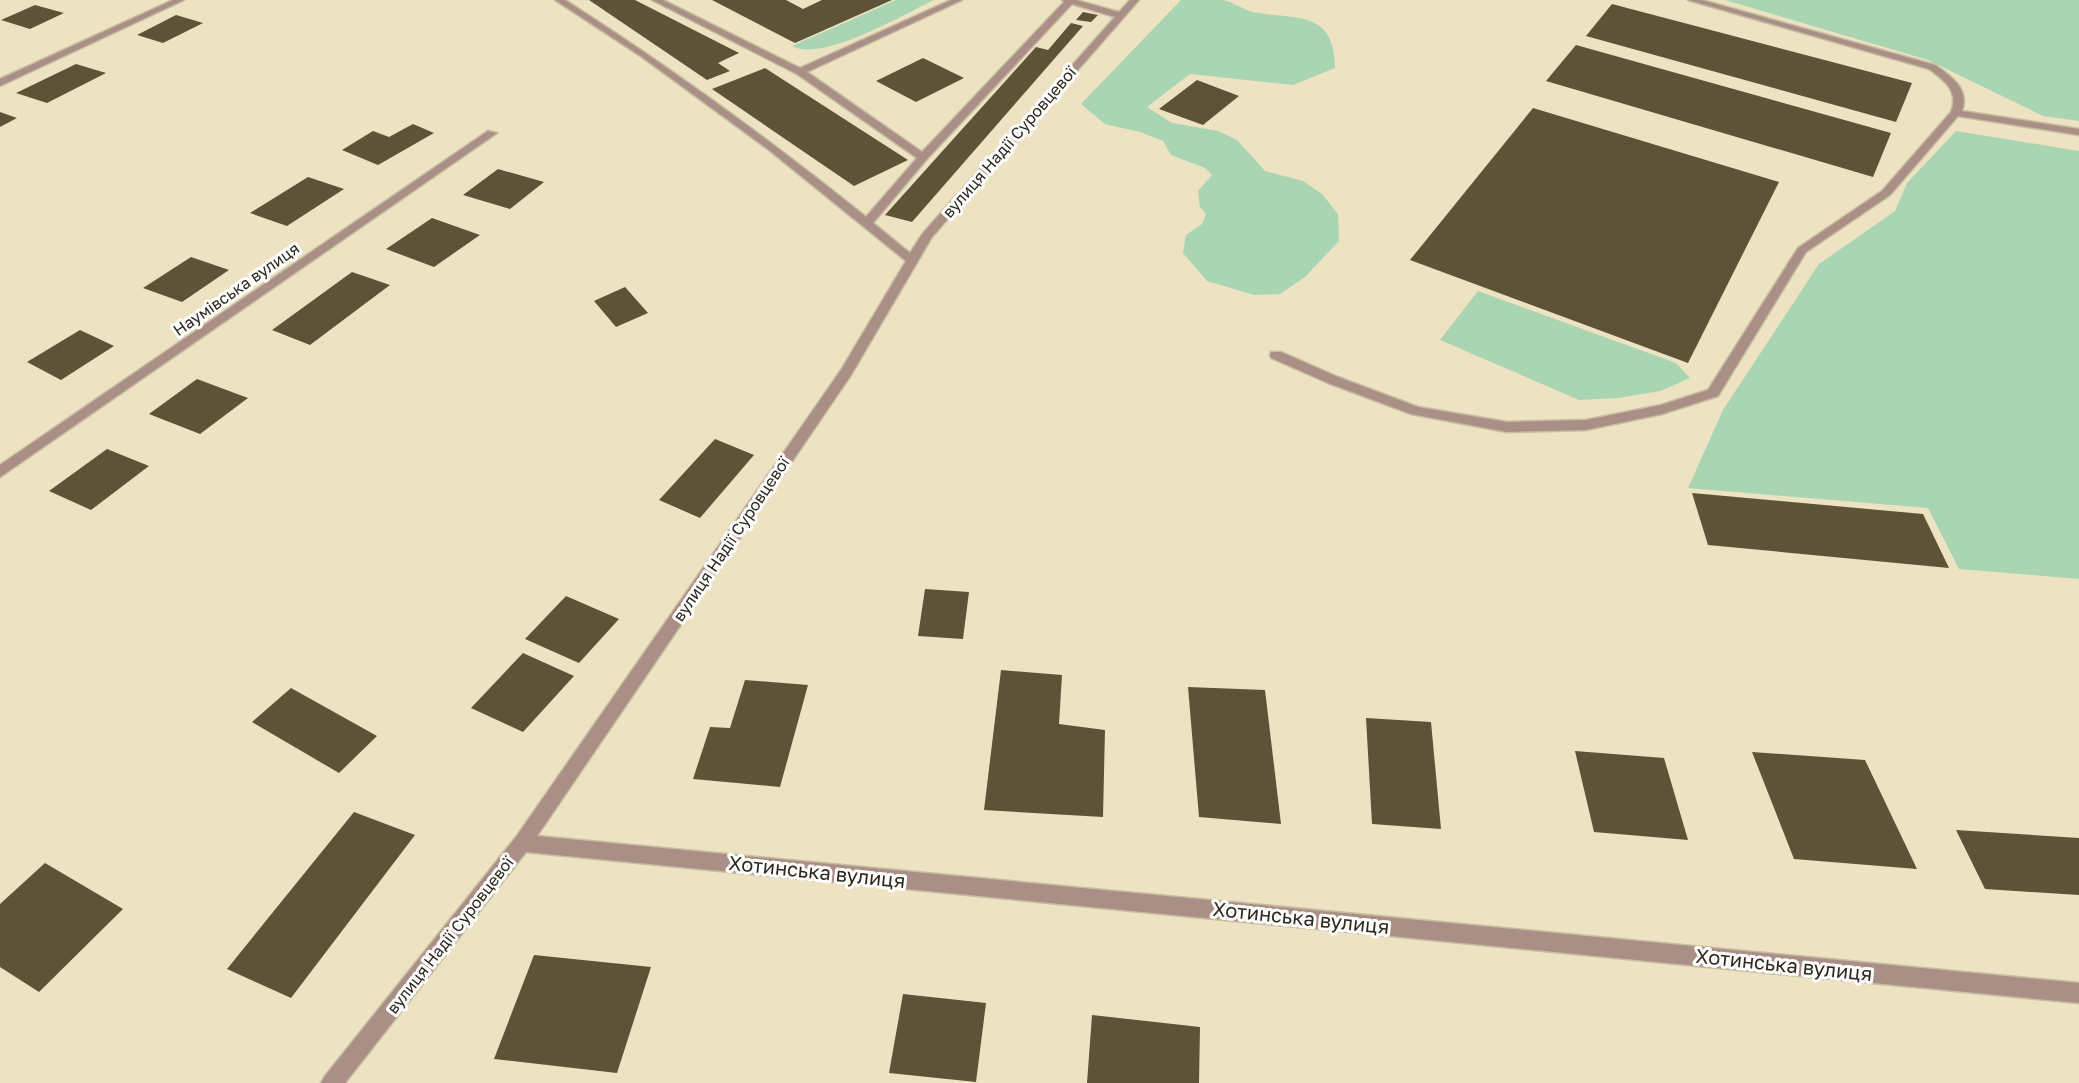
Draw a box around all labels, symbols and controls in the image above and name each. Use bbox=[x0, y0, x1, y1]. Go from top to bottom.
street label: вулиця Надії Суровцевої bbox=[938, 62, 1081, 222]
street label: Наумівська вулиця bbox=[169, 238, 303, 340]
street label: вулиця Надії Суровцевої bbox=[669, 453, 794, 625]
street label: Хотинська вулиця bbox=[728, 850, 907, 892]
street label: вулиця Надії Суровцевої bbox=[382, 852, 518, 1017]
street label: Хотинська вулиця bbox=[1212, 896, 1391, 938]
street label: Хотинська вулиця bbox=[1695, 943, 1874, 985]

